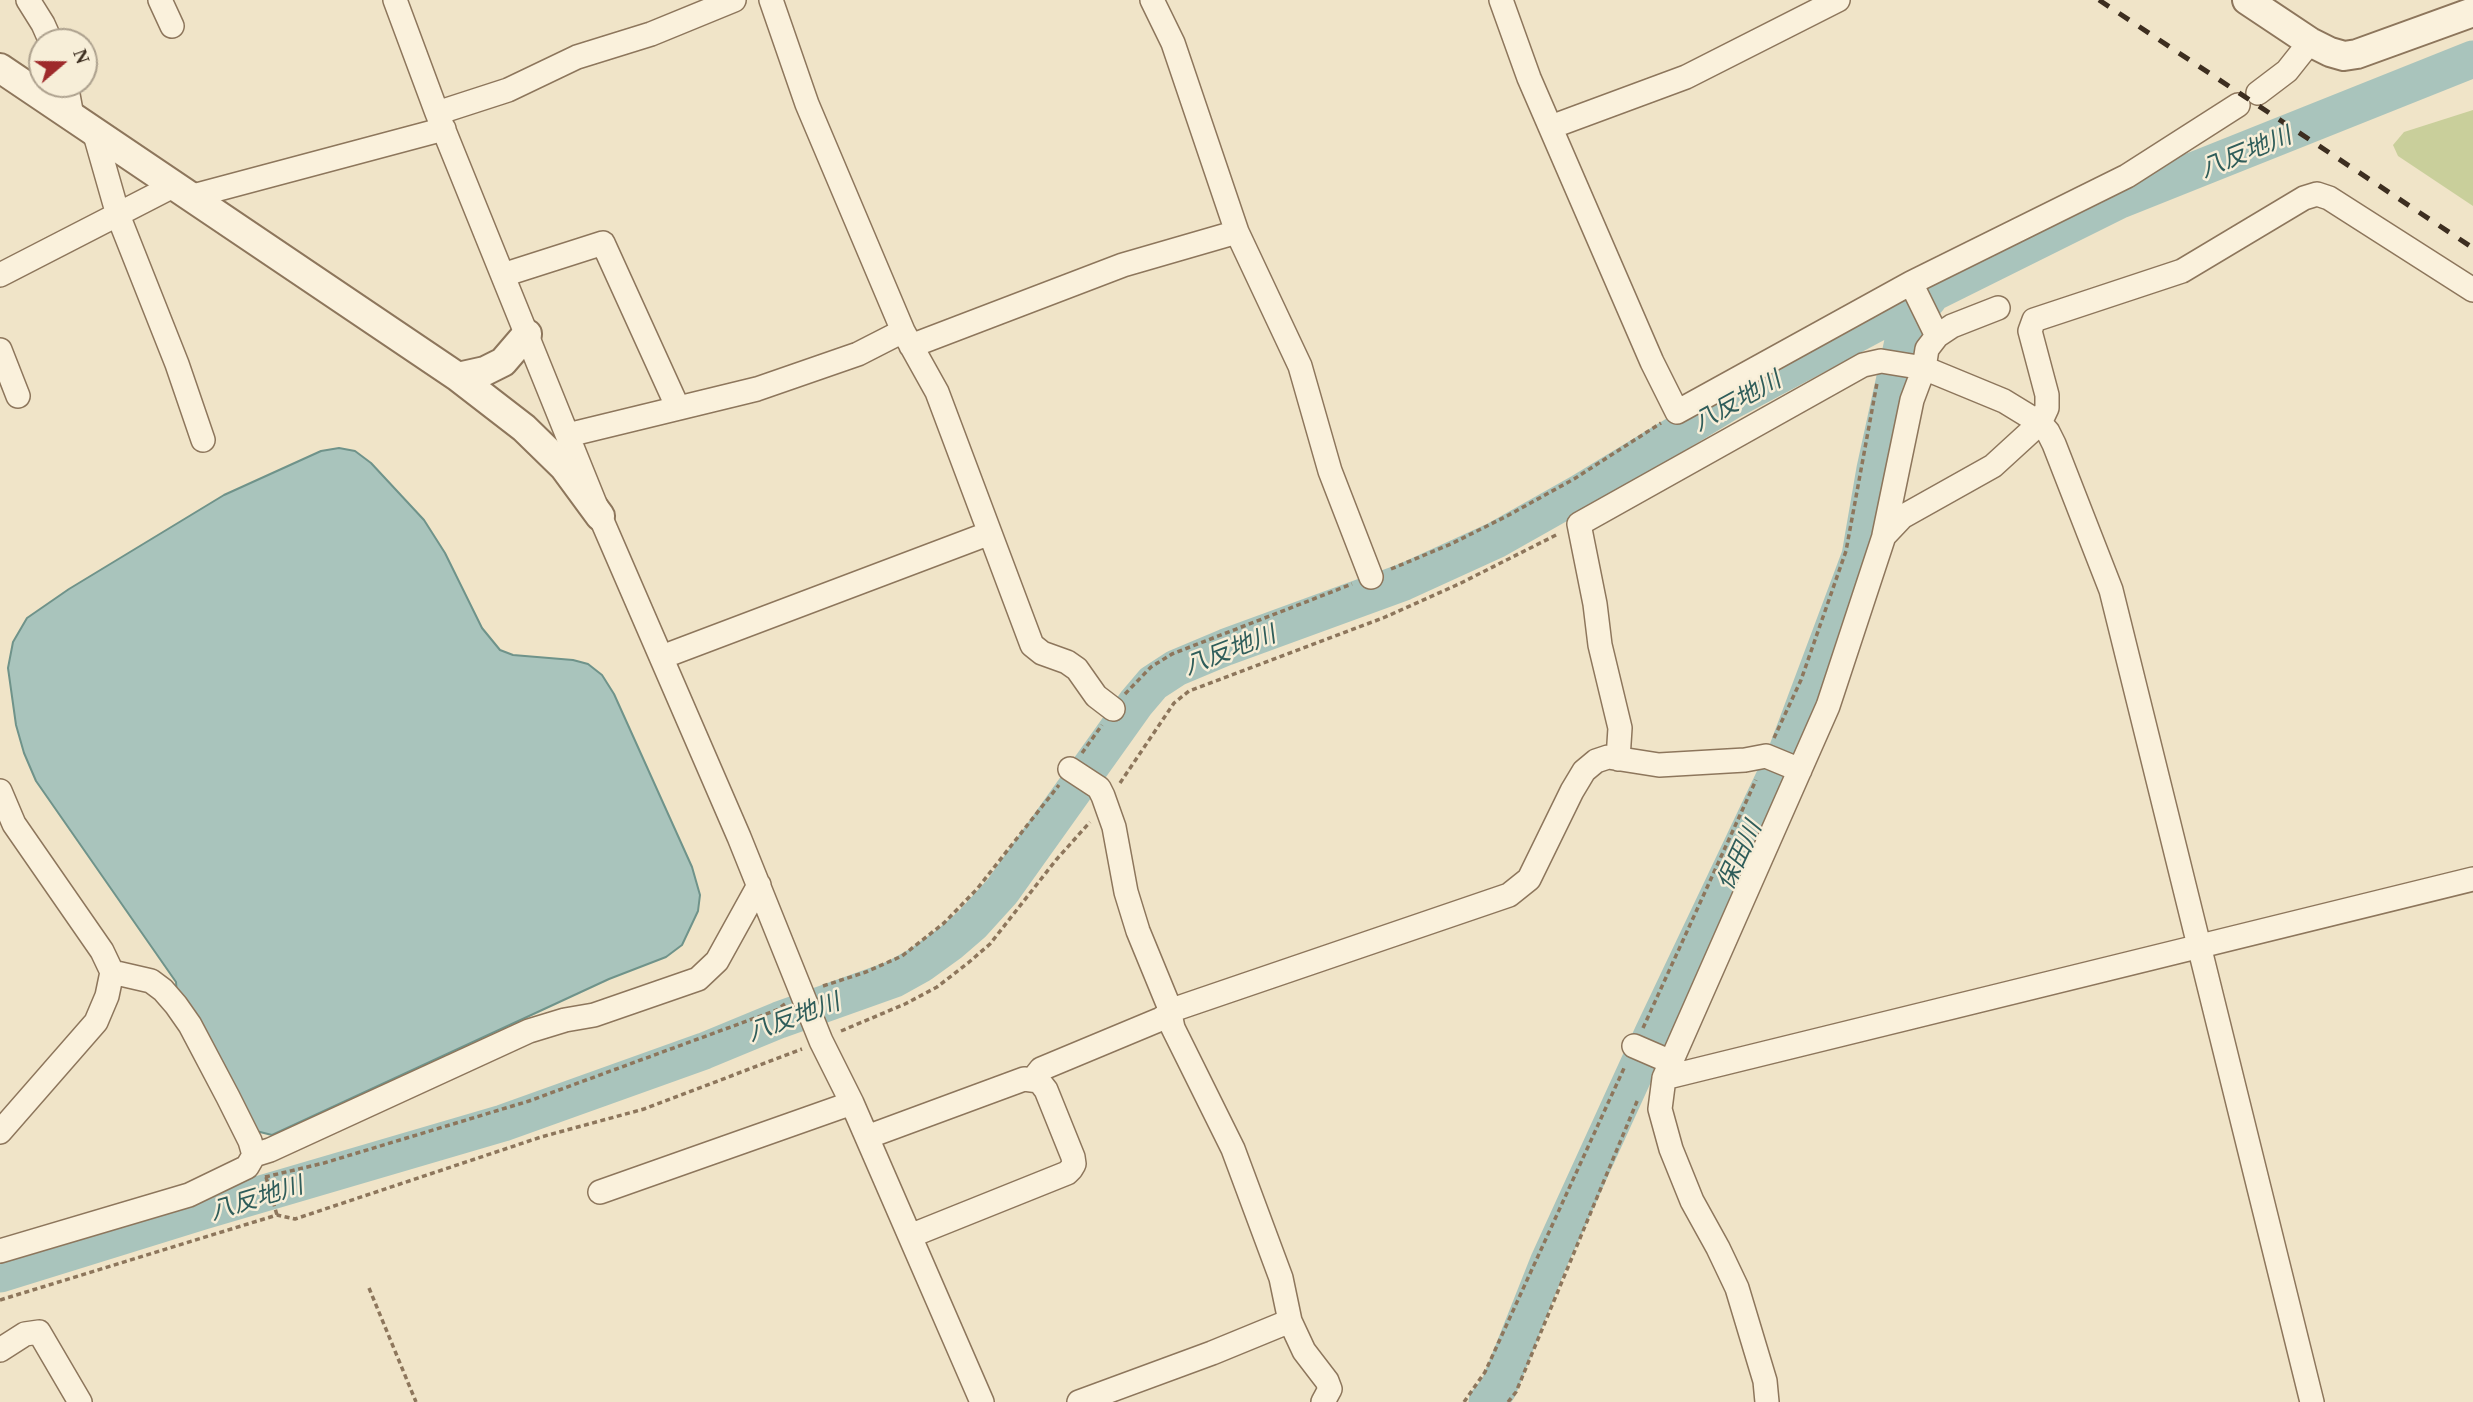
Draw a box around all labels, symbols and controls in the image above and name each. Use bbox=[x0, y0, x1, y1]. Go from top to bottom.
north arrow bbox=[28, 28, 98, 98]
text: N bbox=[69, 46, 94, 66]
water label: 八反地川 bbox=[2195, 120, 2295, 182]
water label: 八反地川 bbox=[1687, 364, 1785, 436]
water label: 八反地川 bbox=[1179, 618, 1279, 680]
water label: 保田川 bbox=[1710, 816, 1766, 894]
water label: 八反地川 bbox=[743, 986, 843, 1046]
water label: 八反地川 bbox=[206, 1169, 306, 1225]

